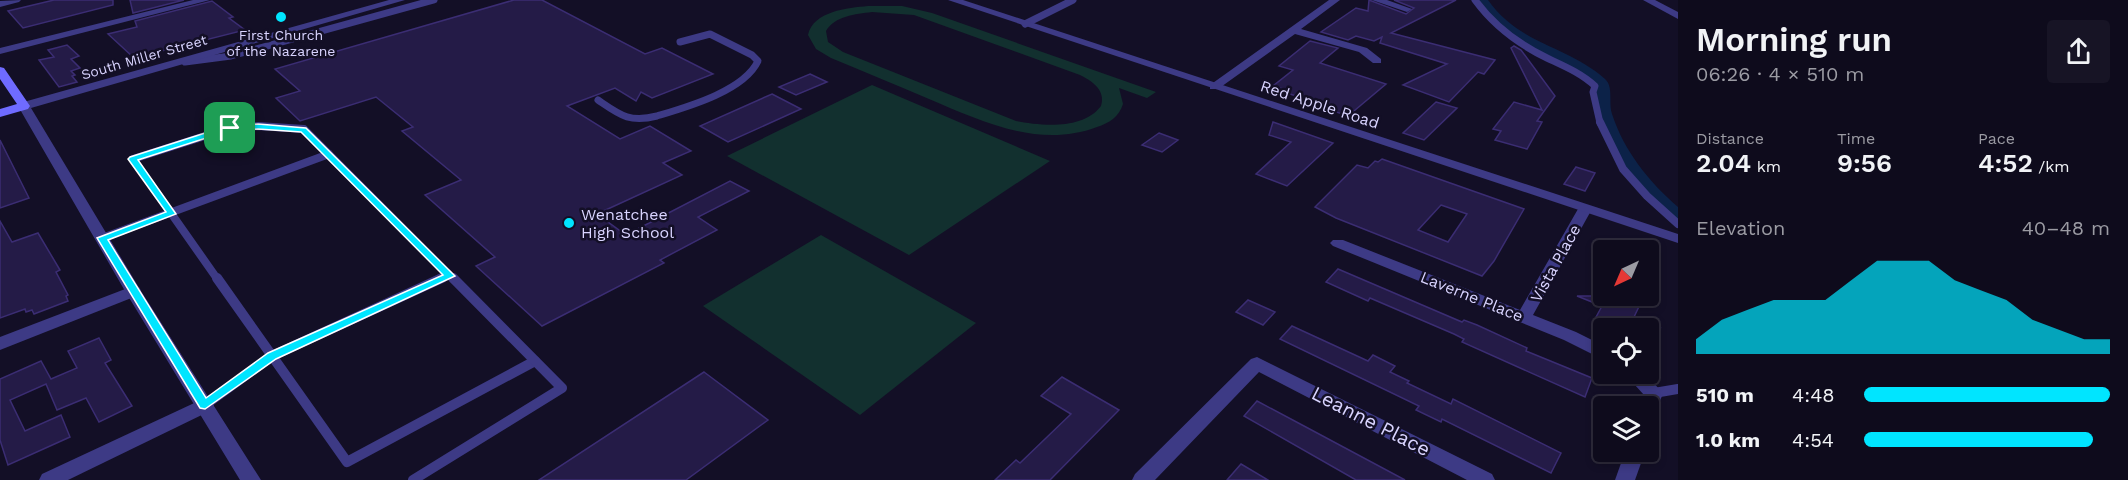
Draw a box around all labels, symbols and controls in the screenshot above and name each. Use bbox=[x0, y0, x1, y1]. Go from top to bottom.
marker: First Church of the Nazarene bbox=[274, 10, 288, 24]
text: Morning run bbox=[1696, 20, 1892, 59]
button: share bbox=[2047, 20, 2110, 83]
place label: First Church of the Nazarene bbox=[227, 27, 335, 59]
street label: South Miller Street bbox=[79, 31, 209, 83]
text: 06:26 · 4 × 510 m bbox=[1696, 62, 1864, 86]
street label: Red Apple Road bbox=[1258, 76, 1382, 133]
pin bbox=[204, 102, 255, 153]
icon: arrive bbox=[213, 111, 246, 144]
text: Distance bbox=[1696, 129, 1764, 148]
text: Time bbox=[1837, 129, 1875, 148]
text: Pace bbox=[1978, 129, 2015, 148]
text: 2.04 bbox=[1696, 148, 1751, 178]
text: 9:56 bbox=[1837, 148, 1892, 178]
text: 4:52 bbox=[1978, 148, 2033, 178]
text: km bbox=[1751, 157, 1781, 176]
text: /km bbox=[2033, 157, 2070, 176]
place label: Wenatchee High School bbox=[581, 205, 674, 242]
marker: Wenatchee High School bbox=[562, 216, 576, 230]
text: Elevation bbox=[1696, 216, 1785, 240]
text: 40–48 m bbox=[2022, 216, 2110, 240]
street label: Vista Place bbox=[1526, 221, 1585, 305]
north arrow bbox=[1593, 240, 1659, 306]
map controls bbox=[1593, 240, 1659, 462]
street label: Laverne Place bbox=[1418, 267, 1526, 326]
button: locate bbox=[1593, 318, 1659, 384]
street label: Leanne Place bbox=[1308, 381, 1434, 461]
text: 510 m bbox=[1696, 383, 1754, 407]
text: 4:48 bbox=[1792, 383, 1835, 407]
button: layers bbox=[1593, 396, 1659, 462]
text: 1.0 km bbox=[1696, 428, 1760, 452]
text: 4:54 bbox=[1792, 428, 1834, 452]

